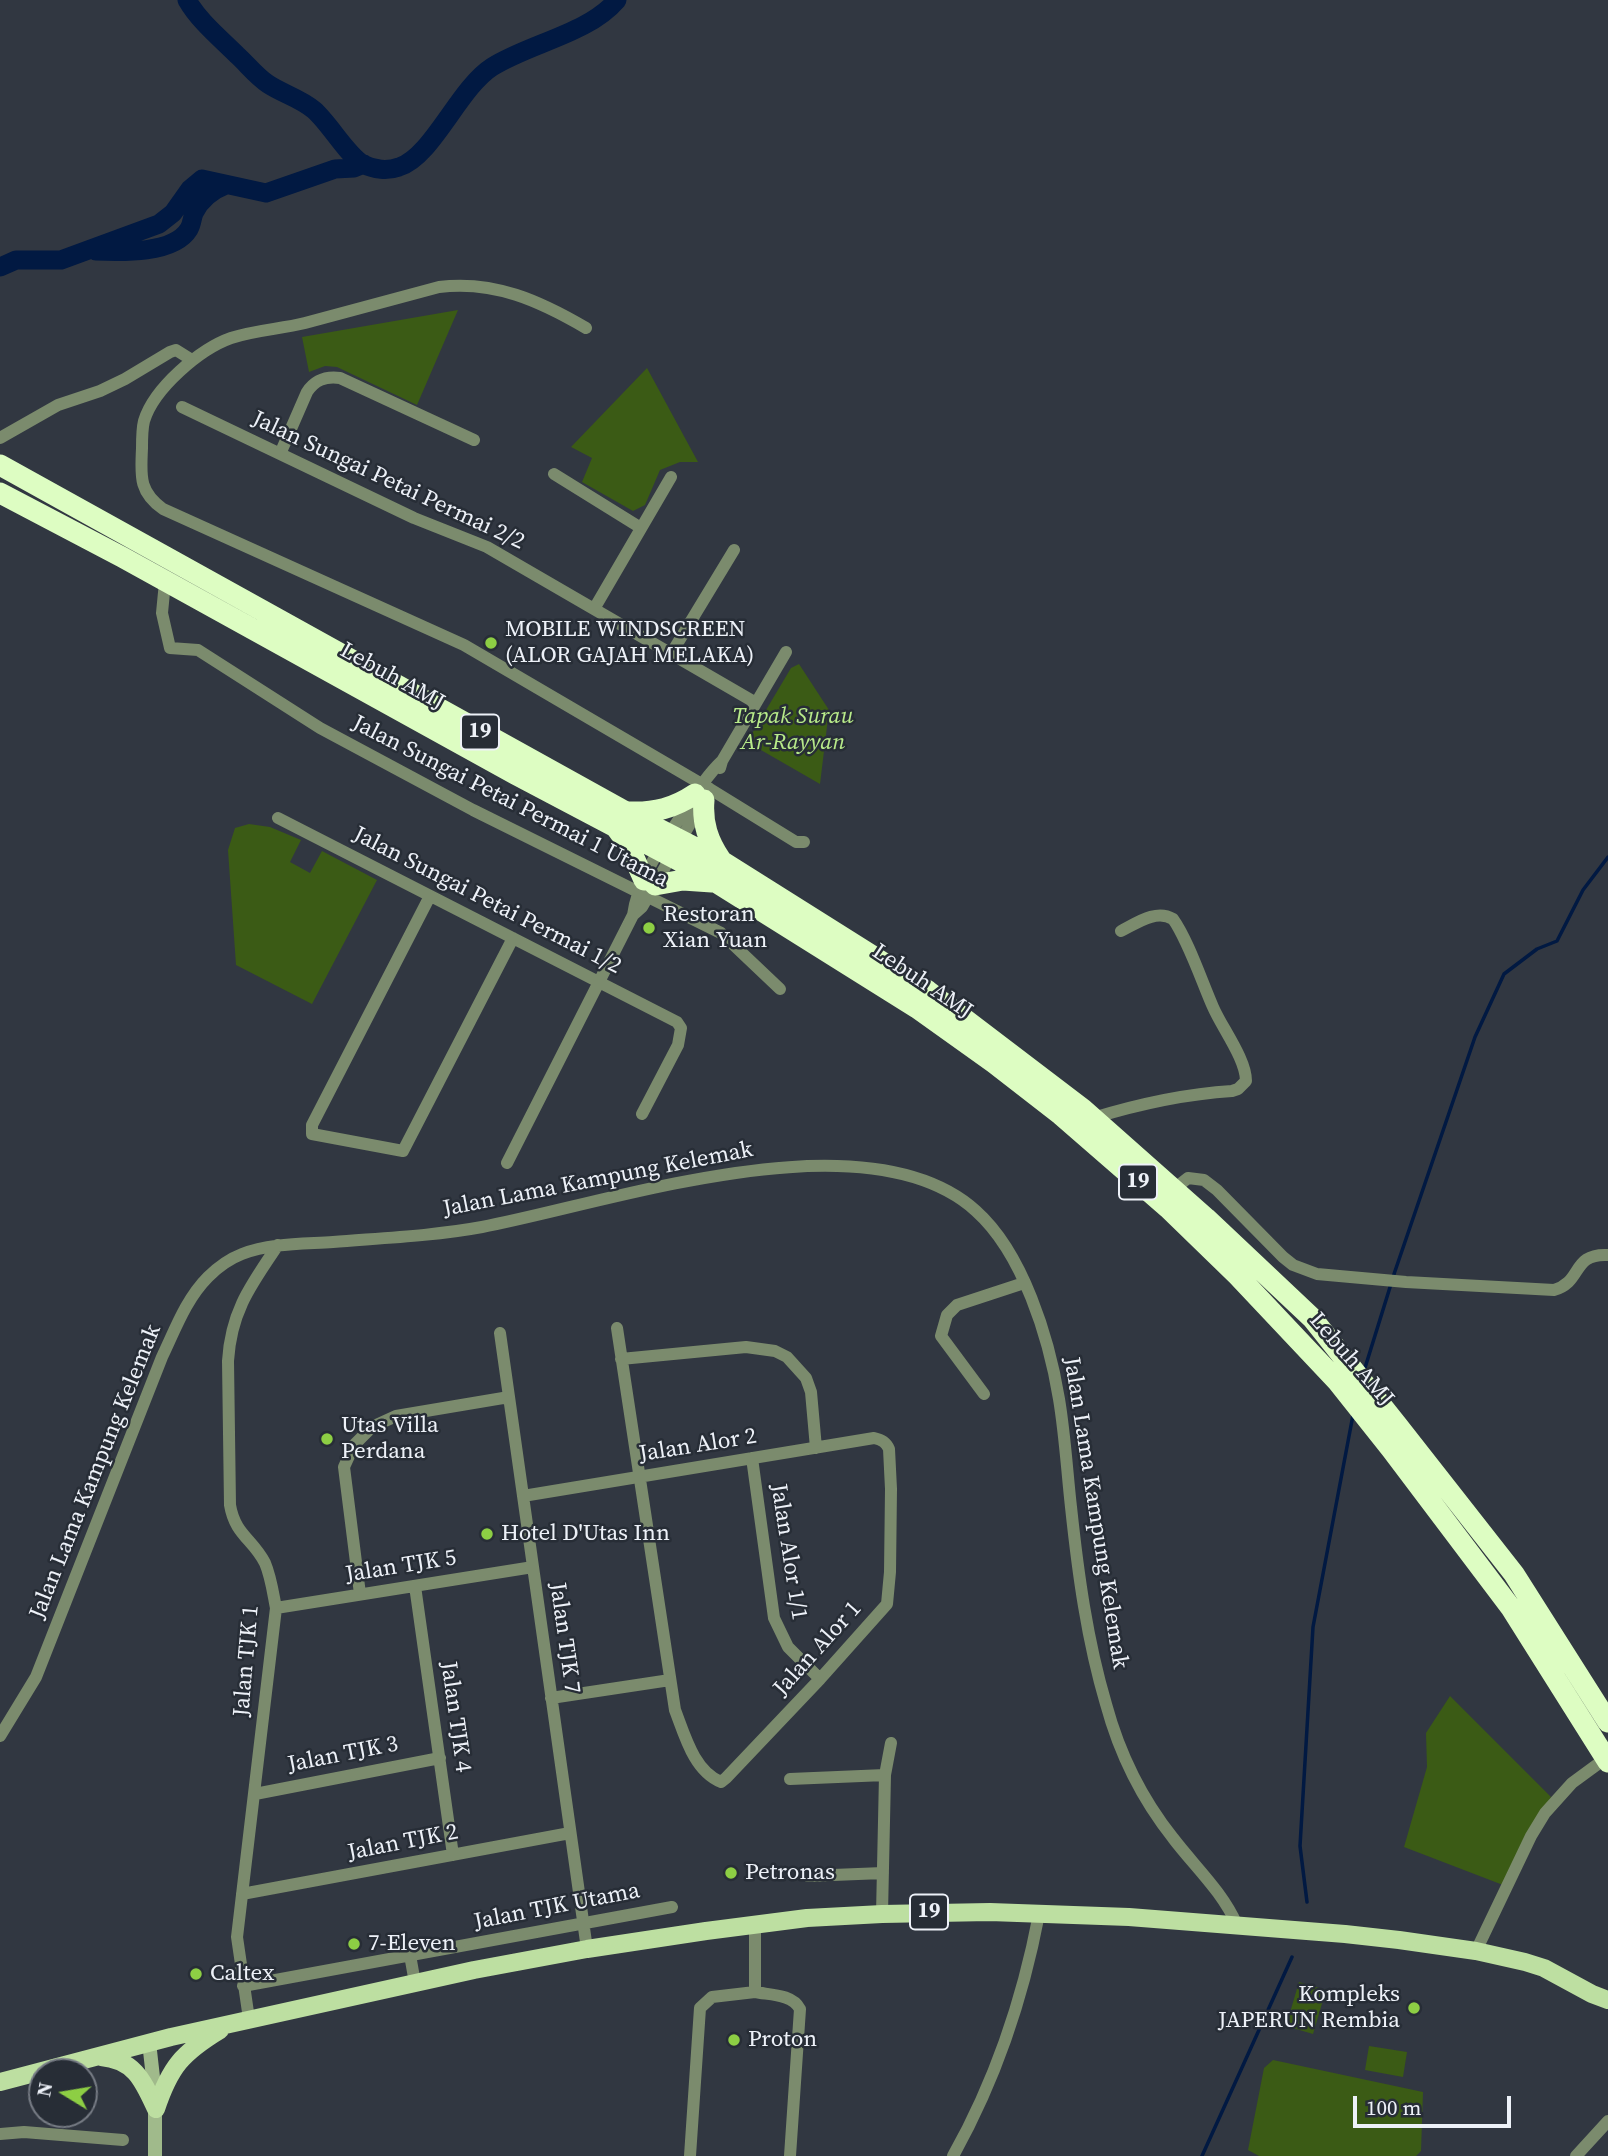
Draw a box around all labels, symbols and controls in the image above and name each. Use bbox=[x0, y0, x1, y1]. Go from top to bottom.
street label: Jalan Sungai Petai Permai 2/2 bbox=[247, 406, 529, 556]
place label: MOBILE WINDSCREEN (ALOR GAJAH MELAKA) bbox=[505, 616, 754, 670]
marker: MOBILE WINDSCREEN (ALOR GAJAH MELAKA) bbox=[483, 635, 499, 651]
street label: Lebuh AMJ bbox=[335, 637, 449, 717]
park label: Tapak Surau Ar-Rayyan bbox=[732, 703, 854, 757]
street label: Jalan Sungai Petai Permai 1 Utama bbox=[347, 710, 673, 894]
road number: 19 bbox=[461, 714, 499, 750]
street label: Jalan Sungai Petai Permai 1/2 bbox=[348, 821, 626, 981]
place label: Restoran Xian Yuan bbox=[663, 901, 767, 955]
marker: Restoran Xian Yuan bbox=[641, 920, 657, 936]
street label: Lebuh AMJ bbox=[867, 938, 977, 1026]
street label: Jalan Lama Kampung Kelemak bbox=[441, 1136, 755, 1224]
road number: 19 bbox=[1119, 1164, 1157, 1200]
street label: Lebuh AMJ bbox=[1303, 1307, 1399, 1413]
street label: Jalan Lama Kampung Kelemak bbox=[24, 1321, 168, 1623]
street label: Jalan Lama Kampung Kelemak bbox=[1057, 1355, 1133, 1671]
place label: Utas Villa Perdana bbox=[341, 1412, 439, 1466]
street label: Jalan Alor 2 bbox=[637, 1423, 759, 1469]
marker: Utas Villa Perdana bbox=[319, 1431, 335, 1447]
street label: Jalan Alor 1/1 bbox=[764, 1482, 812, 1622]
place label: Hotel D'Utas Inn bbox=[501, 1520, 670, 1548]
marker: Hotel D'Utas Inn bbox=[479, 1526, 495, 1542]
street label: Jalan TJK 5 bbox=[344, 1545, 458, 1589]
street label: Jalan TJK 7 bbox=[543, 1581, 585, 1695]
street label: Jalan Alor 1 bbox=[768, 1596, 868, 1702]
street label: Jalan TJK 1 bbox=[228, 1604, 266, 1718]
street label: Jalan TJK 4 bbox=[434, 1660, 476, 1774]
street label: Jalan TJK 3 bbox=[285, 1731, 401, 1779]
street label: Jalan TJK 2 bbox=[345, 1819, 461, 1867]
place label: Petronas bbox=[745, 1859, 835, 1887]
marker: Petronas bbox=[723, 1865, 739, 1881]
street label: Jalan TJK Utama bbox=[472, 1877, 642, 1937]
road number: 19 bbox=[910, 1895, 948, 1930]
place label: 7-Eleven bbox=[368, 1930, 456, 1958]
marker: 7-Eleven bbox=[346, 1936, 362, 1952]
place label: Caltex bbox=[210, 1960, 274, 1988]
marker: Caltex bbox=[188, 1966, 204, 1982]
place label: Kompleks JAPERUN Rembia bbox=[1218, 1981, 1400, 2035]
marker: Kompleks JAPERUN Rembia bbox=[1406, 2000, 1422, 2016]
place label: Proton bbox=[748, 2026, 817, 2054]
marker: Proton bbox=[726, 2032, 742, 2048]
north arrow bbox=[28, 2058, 98, 2128]
text: N bbox=[30, 2080, 58, 2099]
scale bar bbox=[1356, 2082, 1514, 2126]
text: 100 m bbox=[1366, 2093, 1421, 2122]

